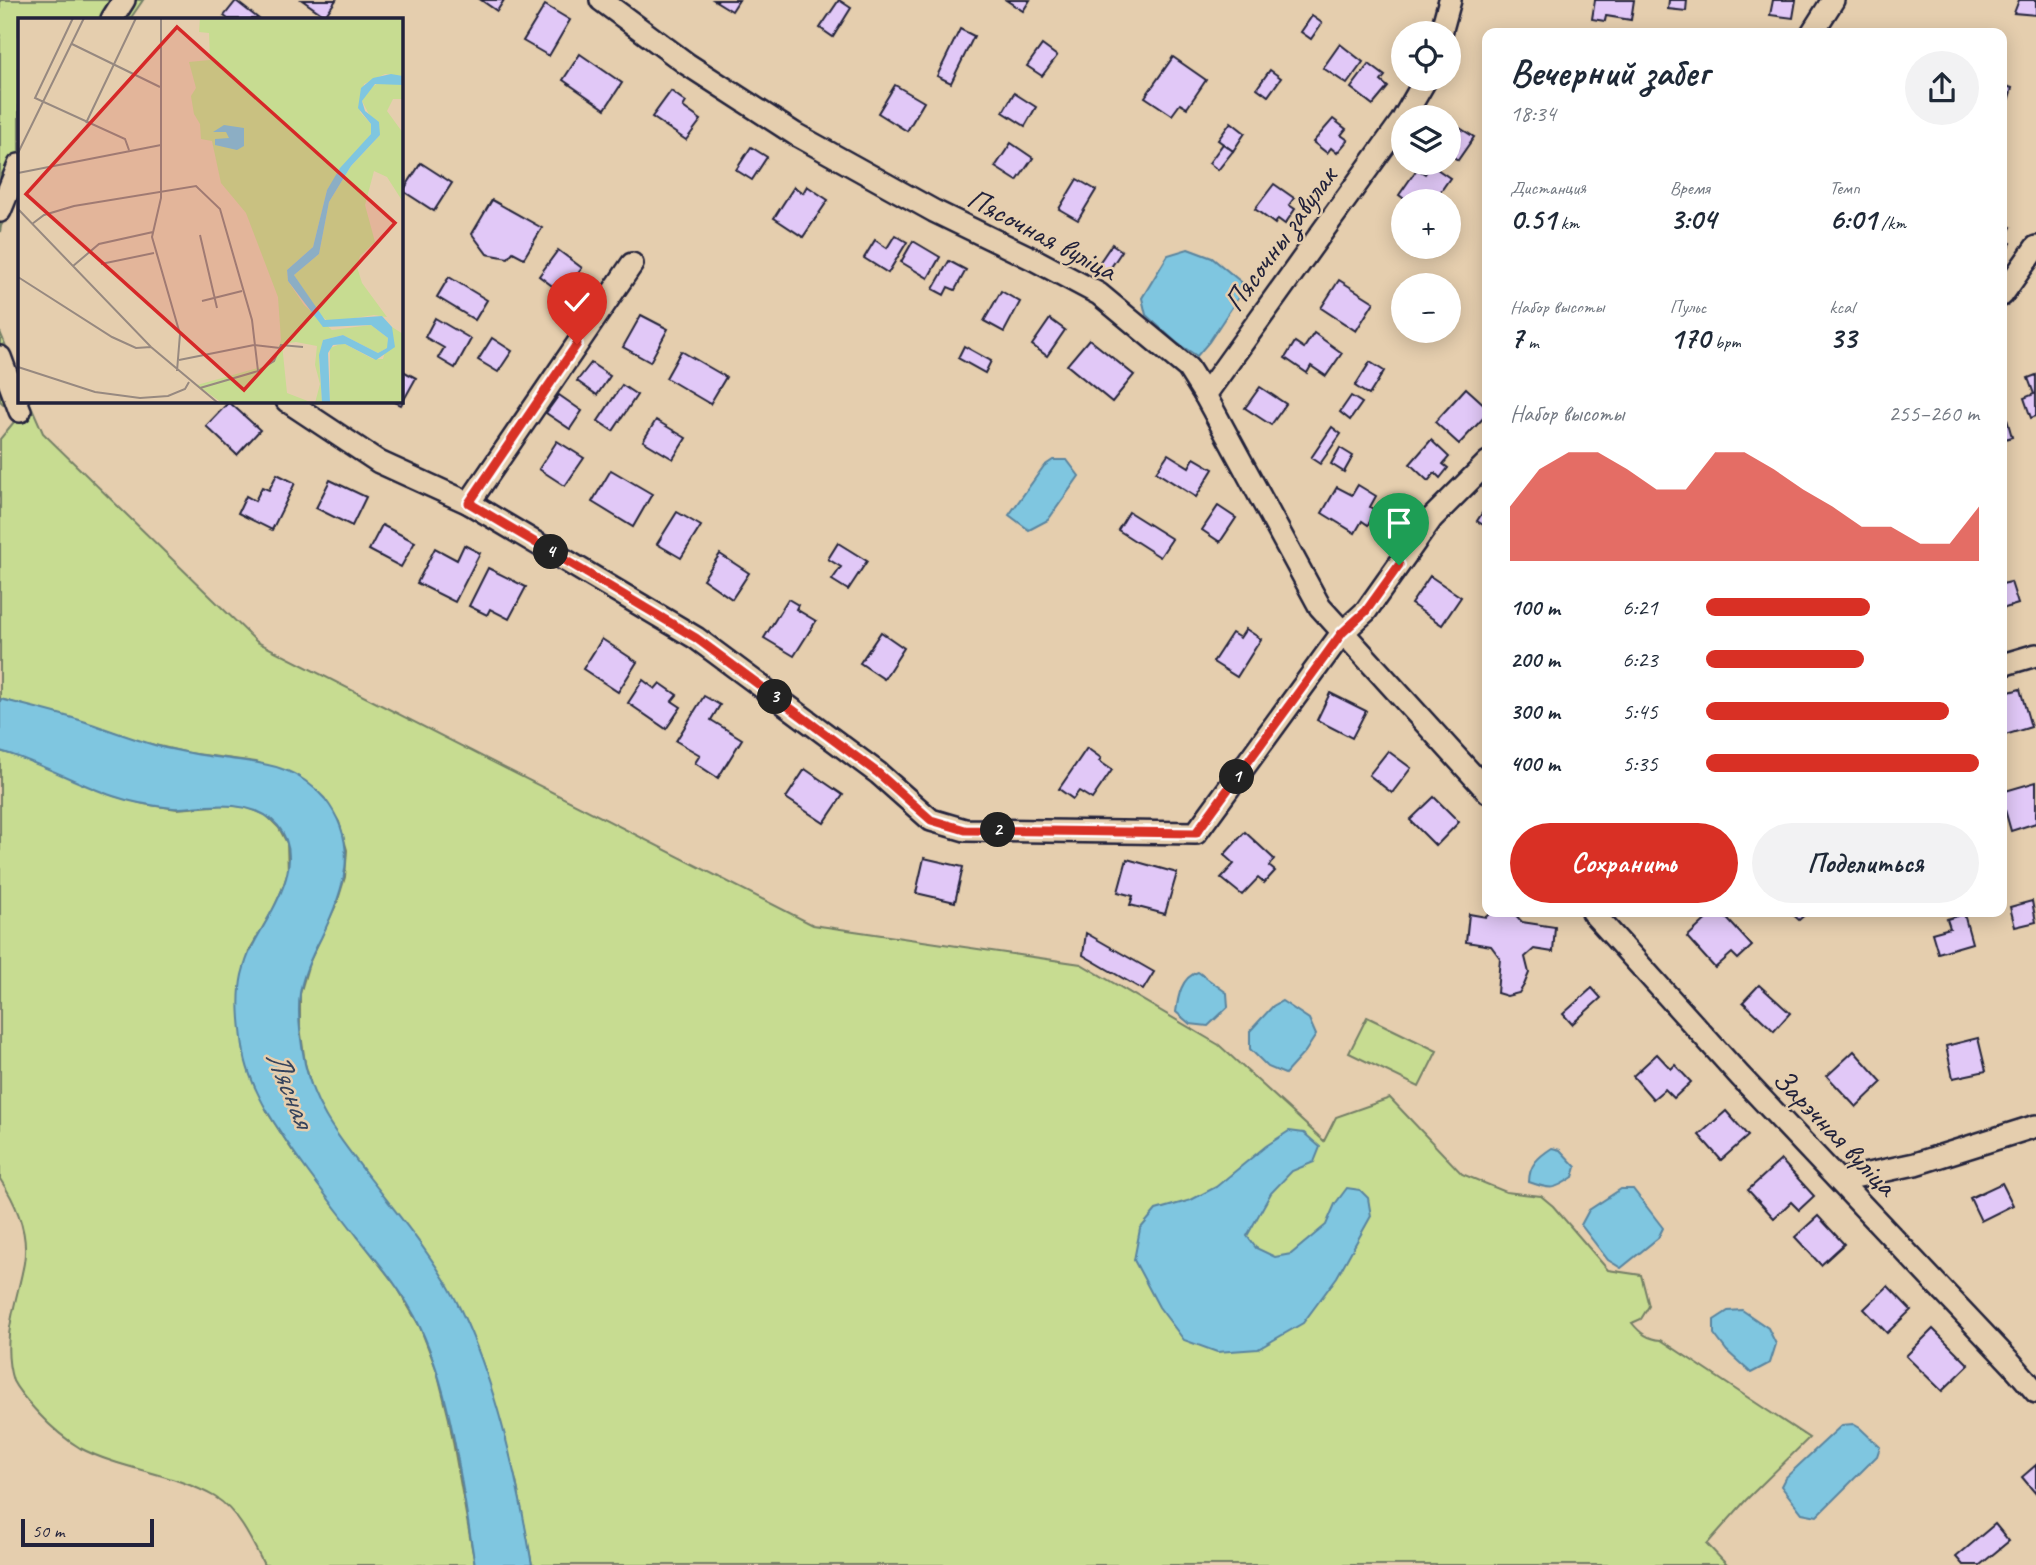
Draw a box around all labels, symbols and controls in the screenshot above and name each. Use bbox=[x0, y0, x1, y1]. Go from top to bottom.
inset map bbox=[18, 18, 402, 402]
map controls bbox=[1391, 21, 1461, 343]
button: locate bbox=[1391, 21, 1461, 91]
text: Вечерний забег bbox=[1510, 49, 1709, 96]
button: share bbox=[1905, 51, 1979, 125]
text: 18:34 bbox=[1510, 99, 1556, 128]
button: layers bbox=[1391, 105, 1461, 175]
street label: Пясочны завулак bbox=[1215, 157, 1347, 319]
text: Дистанция bbox=[1510, 176, 1586, 200]
text: Время bbox=[1670, 176, 1710, 200]
text: Темп bbox=[1829, 176, 1860, 200]
street label: Пясочная вуліца bbox=[961, 179, 1125, 290]
button: + bbox=[1391, 189, 1461, 259]
text: 0.51 bbox=[1510, 200, 1556, 238]
text: 3:04 bbox=[1670, 200, 1716, 238]
text: 6:01 bbox=[1829, 200, 1876, 238]
text: km bbox=[1556, 211, 1579, 235]
text: /km bbox=[1876, 211, 1906, 235]
pin bbox=[547, 272, 607, 344]
button: − bbox=[1391, 273, 1461, 343]
icon: check bbox=[558, 283, 596, 321]
text: Набор высоты bbox=[1510, 295, 1604, 319]
text: Пульс bbox=[1670, 295, 1706, 319]
text: kcal bbox=[1829, 295, 1854, 319]
text: 7 bbox=[1510, 319, 1523, 357]
text: 170 bbox=[1670, 319, 1710, 357]
text: 33 bbox=[1829, 319, 1856, 357]
text: m bbox=[1523, 330, 1539, 354]
text: bpm bbox=[1710, 330, 1741, 354]
text: Набор высоты bbox=[1510, 399, 1624, 428]
text: 255–260 m bbox=[1888, 399, 1979, 428]
pin bbox=[1369, 493, 1429, 565]
icon: arrive bbox=[1380, 504, 1418, 542]
pin: 4 bbox=[534, 534, 568, 570]
text: 4 bbox=[546, 539, 555, 563]
text: 100 m bbox=[1510, 593, 1560, 622]
text: 6:21 bbox=[1622, 593, 1658, 622]
text: 200 m bbox=[1510, 645, 1560, 674]
text: 6:23 bbox=[1622, 645, 1658, 674]
pin: 3 bbox=[758, 680, 792, 714]
text: 3 bbox=[770, 684, 779, 708]
text: 300 m bbox=[1510, 697, 1560, 726]
text: 5:45 bbox=[1622, 697, 1658, 726]
text: 400 m bbox=[1510, 749, 1560, 778]
text: 5:35 bbox=[1622, 749, 1658, 778]
pin: 1 bbox=[1220, 760, 1254, 794]
text: 1 bbox=[1232, 764, 1241, 788]
pin: 2 bbox=[981, 812, 1016, 848]
text: 2 bbox=[993, 817, 1002, 841]
button: Сохранить bbox=[1510, 823, 1738, 903]
button: Поделиться bbox=[1752, 823, 1979, 903]
water label: Лясная bbox=[257, 1044, 326, 1137]
street label: Зарэчная вуліца bbox=[1765, 1060, 1907, 1205]
scale bar bbox=[21, 1516, 154, 1548]
text: 50 m bbox=[32, 1519, 64, 1543]

